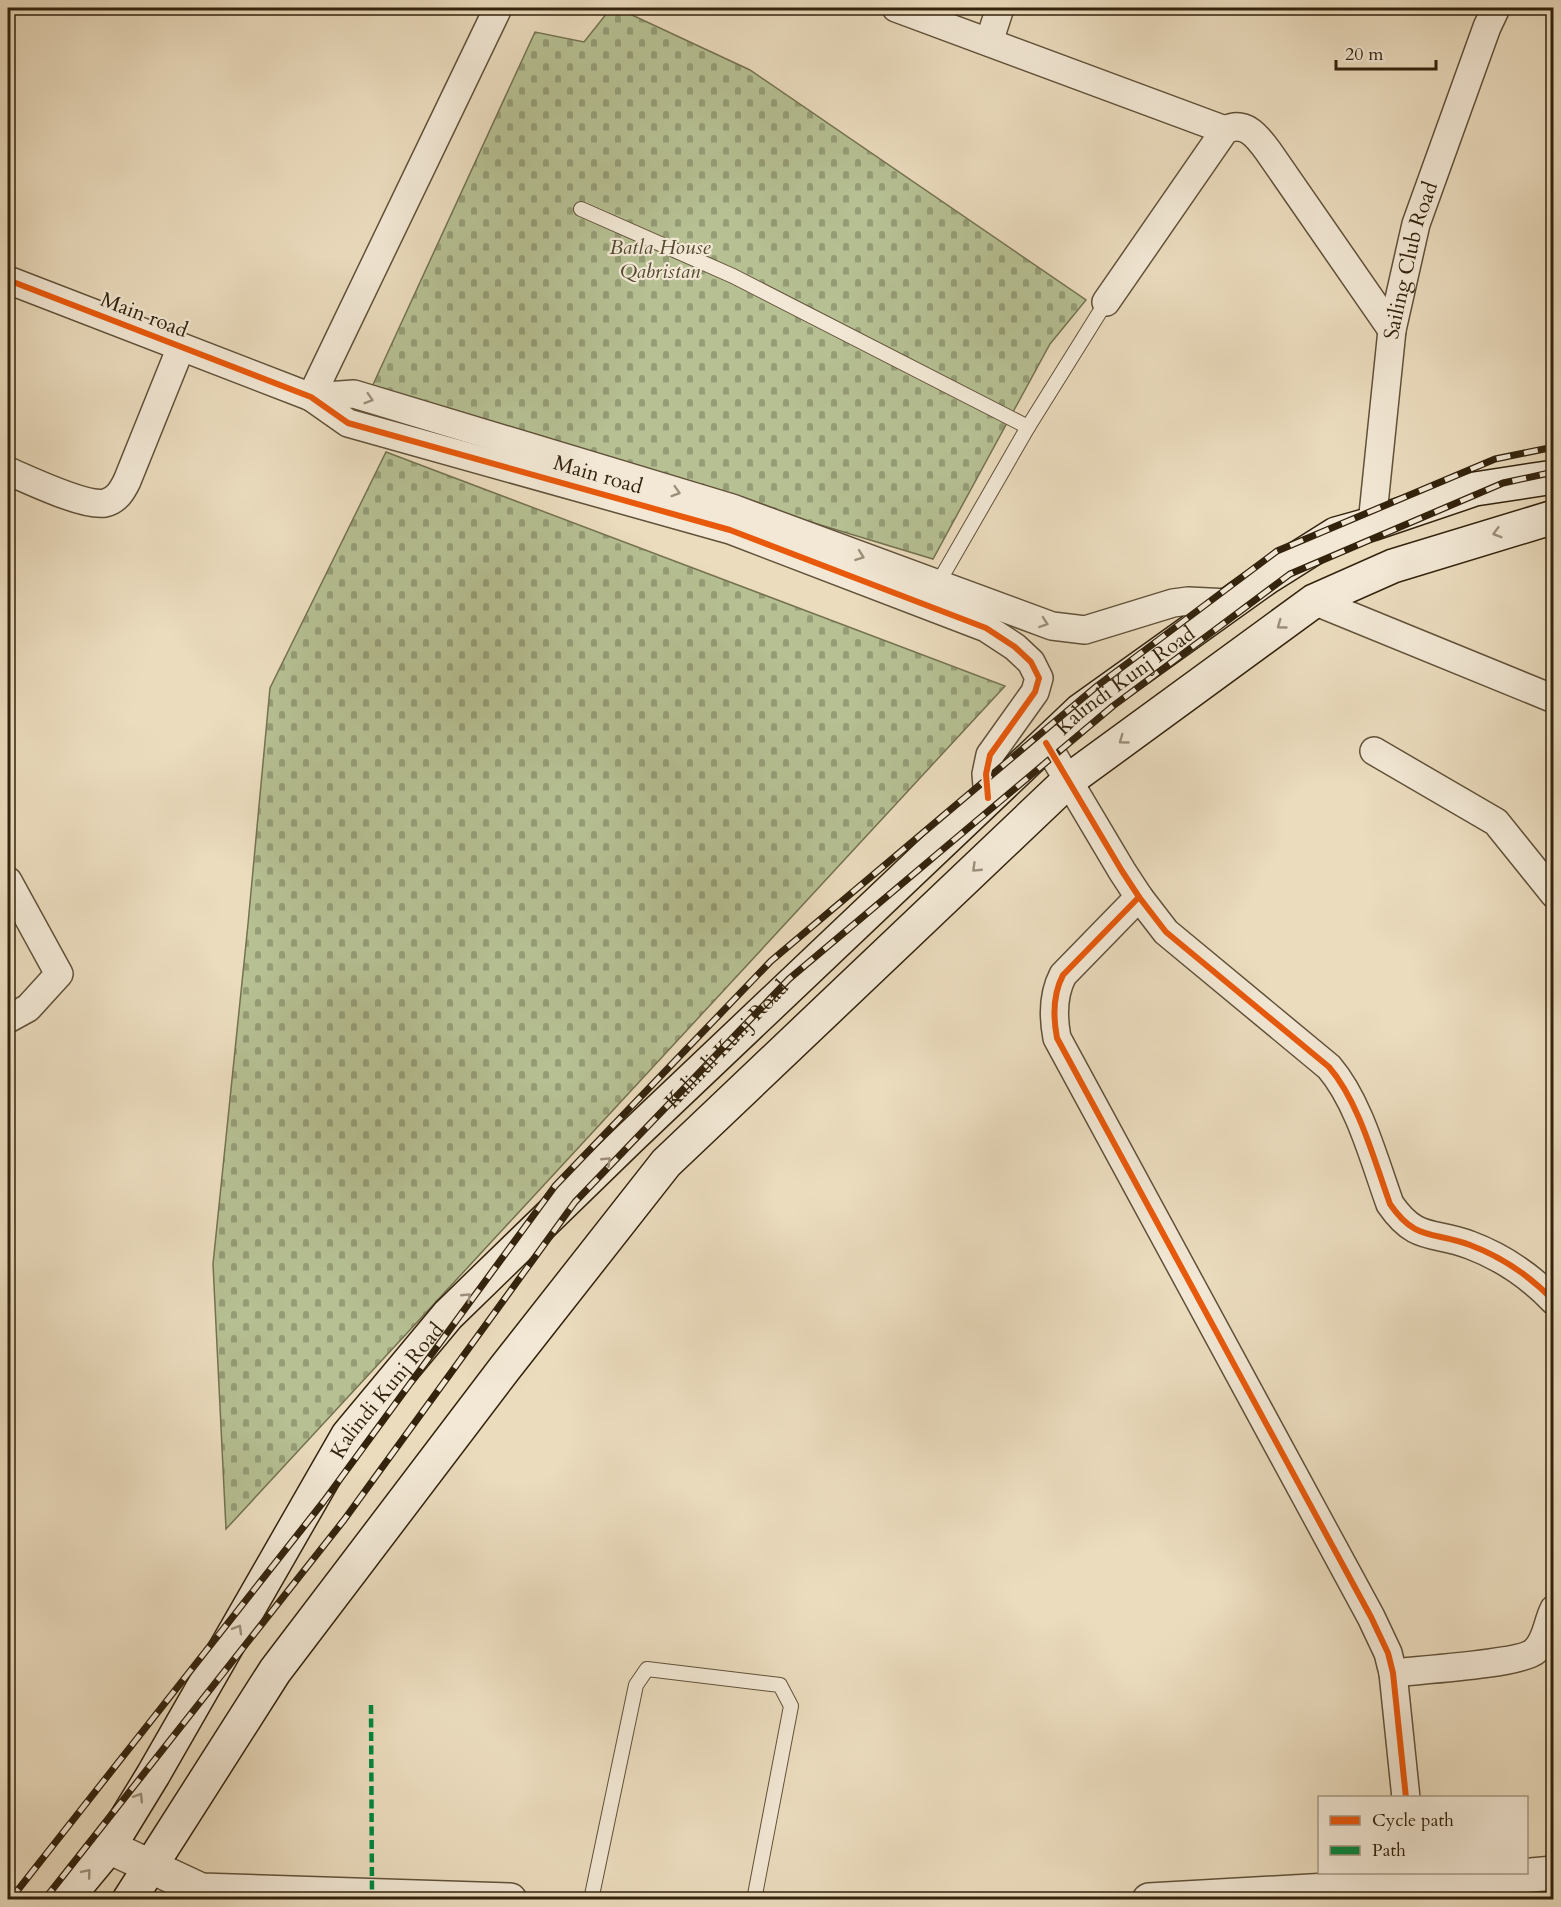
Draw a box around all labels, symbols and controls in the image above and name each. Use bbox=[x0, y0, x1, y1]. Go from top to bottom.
scale bar bbox=[1336, 33, 1436, 71]
text: 20 m bbox=[1345, 42, 1384, 67]
street label: Sailing Club Road bbox=[1377, 177, 1445, 341]
park label: Batla House Qabristan bbox=[609, 233, 712, 286]
street label: Main road bbox=[96, 285, 192, 345]
one-way arrow bbox=[363, 392, 374, 404]
street label: Main road bbox=[550, 448, 646, 502]
one-way arrow bbox=[671, 485, 681, 497]
one-way arrow bbox=[1492, 526, 1503, 538]
one-way arrow bbox=[855, 549, 865, 562]
one-way arrow bbox=[1038, 616, 1049, 628]
one-way arrow bbox=[1276, 618, 1287, 629]
street label: Kalindi Kunj Road bbox=[1049, 619, 1201, 742]
one-way arrow bbox=[1119, 733, 1130, 744]
one-way arrow bbox=[973, 861, 983, 872]
street label: Kalindi Kunj Road bbox=[658, 974, 795, 1115]
one-way arrow bbox=[600, 1157, 610, 1168]
one-way arrow bbox=[460, 1293, 470, 1304]
street label: Kalindi Kunj Road bbox=[323, 1316, 450, 1464]
one-way arrow bbox=[231, 1625, 242, 1635]
one-way arrow bbox=[132, 1793, 144, 1803]
legend bbox=[1318, 1796, 1528, 1874]
text: Cycle path bbox=[1372, 1808, 1454, 1833]
text: Path bbox=[1372, 1838, 1406, 1863]
one-way arrow bbox=[79, 1869, 90, 1880]

